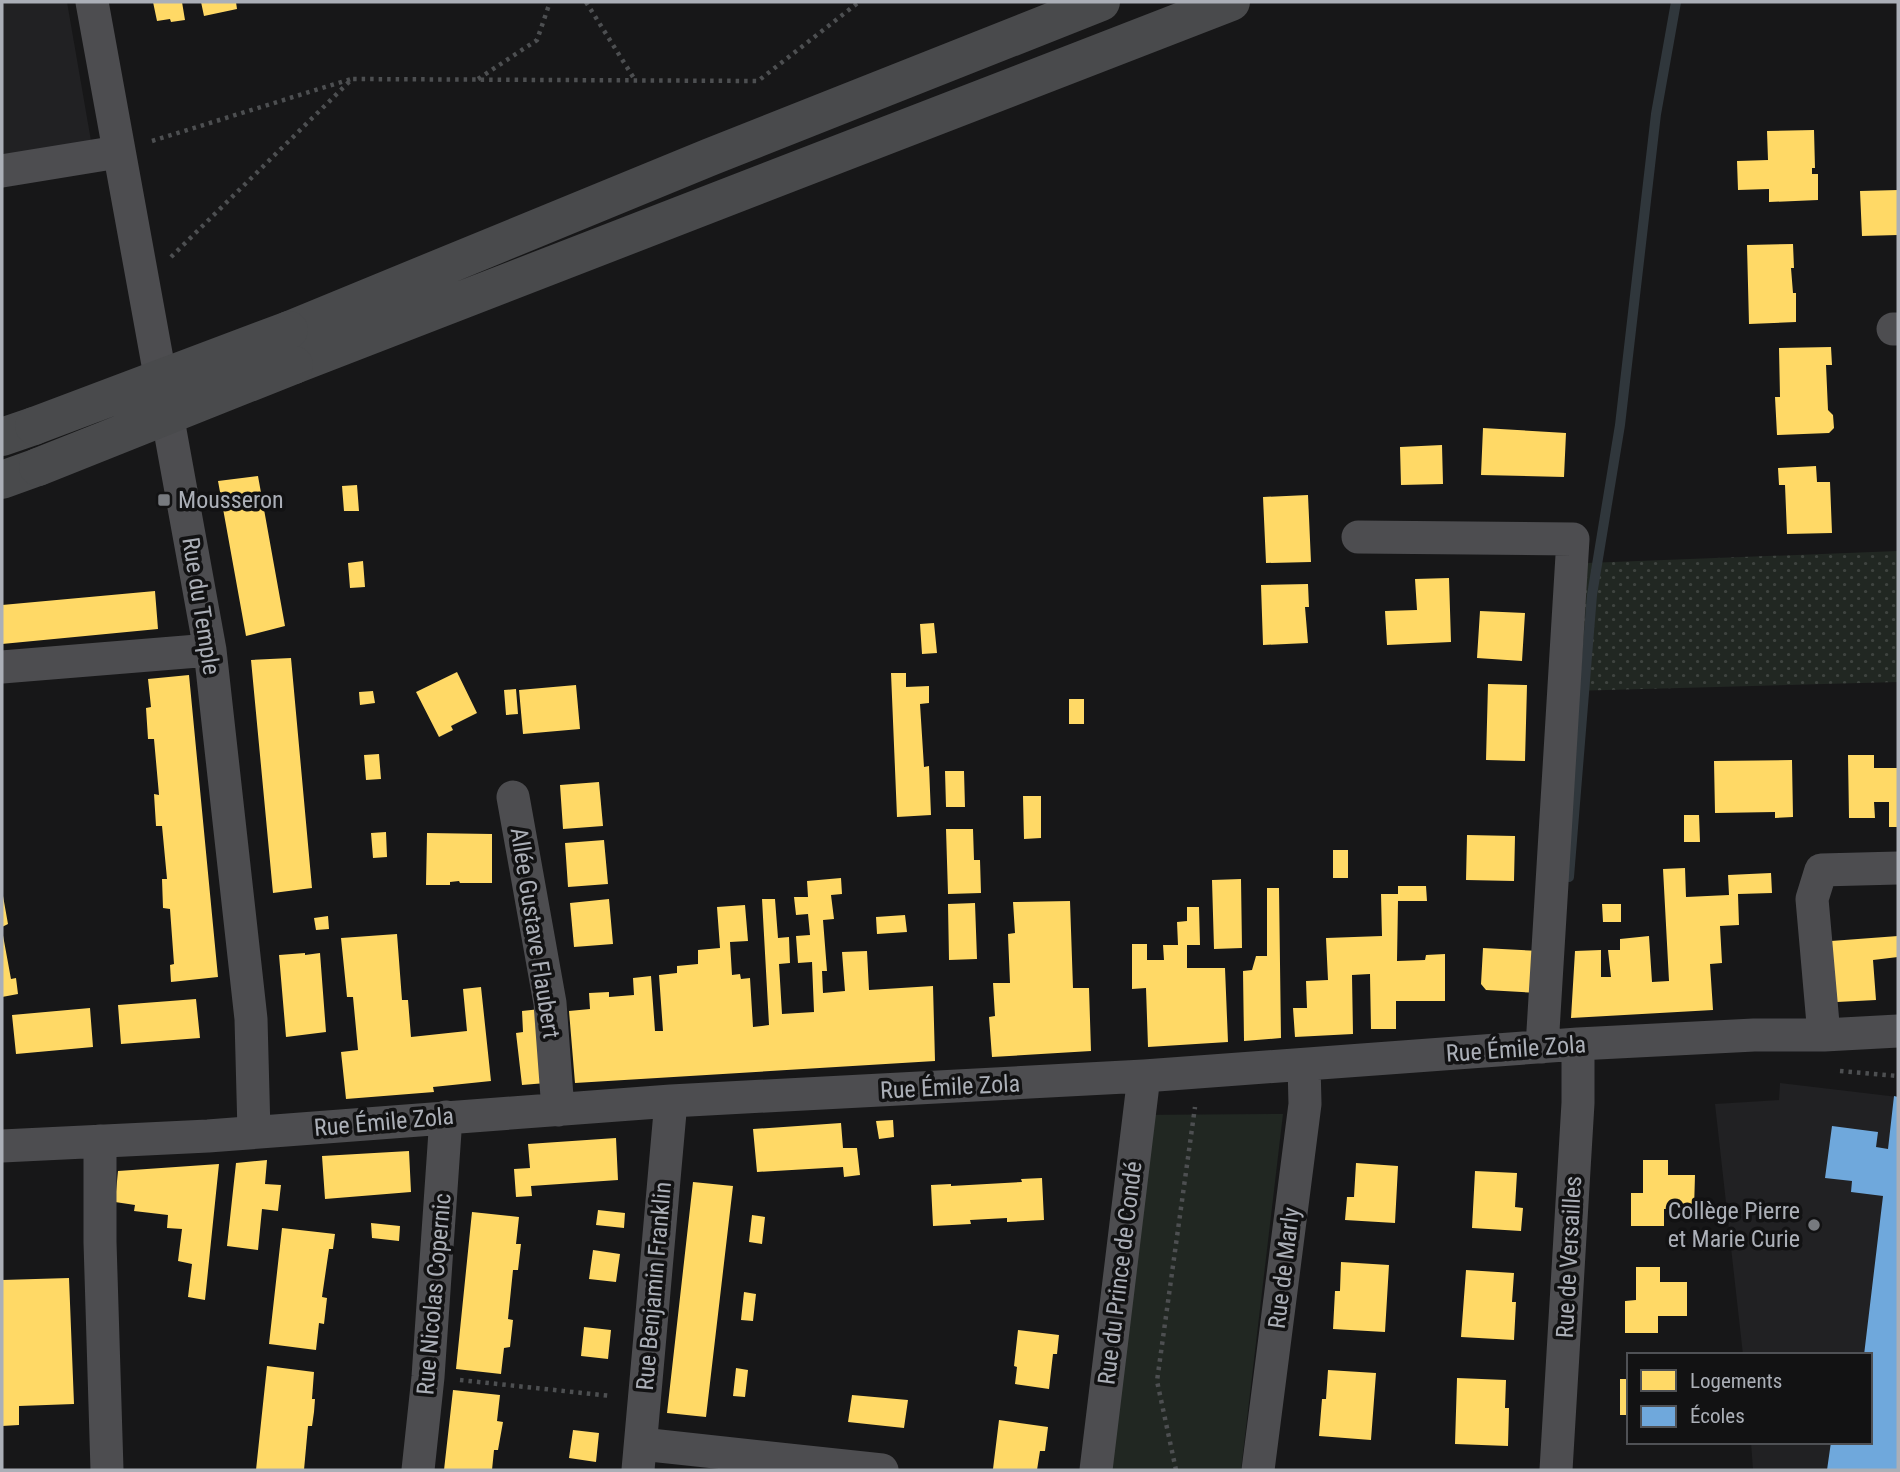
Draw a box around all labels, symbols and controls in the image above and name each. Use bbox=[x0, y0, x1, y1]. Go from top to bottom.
place label: Mousseron bbox=[178, 486, 284, 514]
marker: Mousseron bbox=[156, 492, 172, 508]
street label: Rue du Temple bbox=[176, 535, 226, 677]
street label: Allée Gustave Flaubert bbox=[505, 826, 565, 1040]
street label: Rue Émile Zola bbox=[1445, 1030, 1587, 1068]
street label: Rue Émile Zola bbox=[879, 1069, 1021, 1105]
street label: Rue Émile Zola bbox=[313, 1102, 455, 1142]
street label: Rue du Prince de Condé bbox=[1092, 1160, 1148, 1386]
street label: Rue de Versailles bbox=[1551, 1175, 1587, 1339]
street label: Rue Benjamin Franklin bbox=[631, 1181, 677, 1391]
street label: Rue Nicolas Copernic bbox=[411, 1192, 457, 1396]
place label: Collège Pierre et Marie Curie bbox=[1668, 1197, 1800, 1253]
street label: Rue de Marly bbox=[1263, 1206, 1305, 1330]
marker: Collège Pierre et Marie Curie bbox=[1806, 1217, 1822, 1233]
legend bbox=[1627, 1353, 1872, 1444]
text: Logements bbox=[1690, 1369, 1782, 1393]
text: Écoles bbox=[1690, 1404, 1745, 1428]

